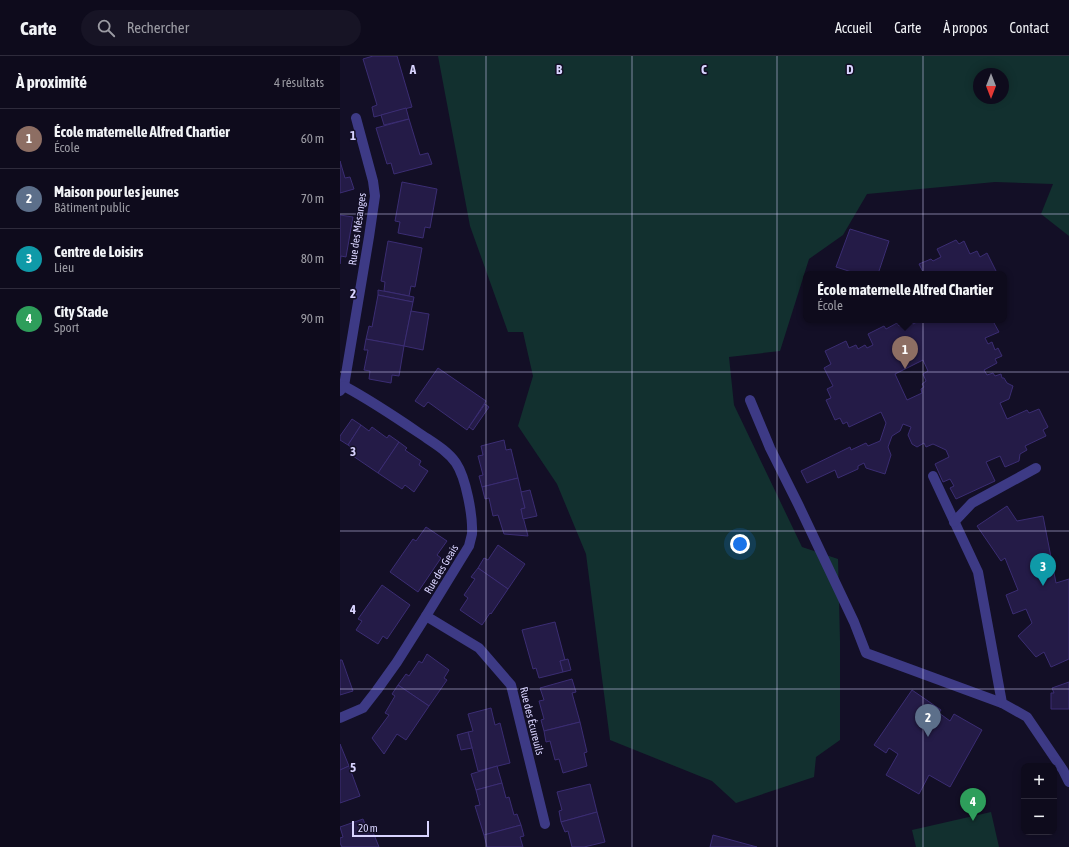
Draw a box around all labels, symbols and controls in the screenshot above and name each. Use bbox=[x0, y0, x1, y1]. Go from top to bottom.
search box bbox=[81, 10, 361, 46]
text: Carte bbox=[20, 17, 57, 39]
icon: search bbox=[95, 17, 117, 39]
text: Rechercher bbox=[127, 19, 189, 36]
text: Accueil bbox=[835, 20, 872, 36]
text: Carte bbox=[894, 20, 921, 36]
text: À propos bbox=[943, 20, 988, 36]
text: Contact bbox=[1010, 20, 1049, 36]
text: A bbox=[409, 62, 417, 77]
text: B bbox=[556, 62, 563, 77]
text: C bbox=[701, 62, 707, 77]
text: D bbox=[846, 62, 854, 77]
north arrow bbox=[973, 68, 1009, 104]
text: À proximité bbox=[16, 72, 87, 92]
text: 4 résultats bbox=[274, 75, 324, 90]
text: École maternelle Alfred Chartier bbox=[54, 123, 230, 140]
text: 1 bbox=[350, 128, 356, 143]
text: 1 bbox=[26, 131, 32, 146]
text: 60 m bbox=[301, 131, 324, 146]
text: École bbox=[54, 140, 80, 155]
text: Maison pour les jeunes bbox=[54, 183, 179, 200]
text: 2 bbox=[26, 191, 32, 206]
text: 70 m bbox=[301, 191, 324, 206]
street label: Rue des Mésanges bbox=[346, 192, 368, 266]
text: Bâtiment public bbox=[54, 200, 130, 215]
text: Centre de Loisirs bbox=[54, 243, 143, 260]
text: 3 bbox=[26, 251, 32, 266]
text: 80 m bbox=[301, 251, 324, 266]
text: Lieu bbox=[54, 260, 74, 275]
popup bbox=[803, 271, 1007, 323]
text: École maternelle Alfred Chartier bbox=[817, 281, 993, 298]
text: 2 bbox=[350, 286, 356, 301]
text: École bbox=[817, 298, 843, 313]
text: City Stade bbox=[54, 303, 108, 320]
text: 4 bbox=[26, 311, 32, 326]
text: 90 m bbox=[301, 311, 324, 326]
text: Sport bbox=[54, 320, 79, 335]
pin: 1 bbox=[892, 336, 918, 369]
text: 3 bbox=[350, 444, 356, 459]
your location bbox=[730, 534, 750, 554]
street label: Rue des Geais bbox=[422, 542, 460, 596]
pin: 3 bbox=[1030, 553, 1056, 586]
text: 4 bbox=[349, 602, 356, 617]
street label: Rue des Écureuils bbox=[518, 686, 546, 756]
pin: 2 bbox=[915, 704, 941, 737]
text: 5 bbox=[350, 760, 356, 775]
map controls bbox=[1021, 763, 1057, 835]
button: + bbox=[1021, 763, 1057, 799]
pin: 4 bbox=[960, 788, 986, 821]
button: − bbox=[1021, 799, 1057, 835]
scale bar bbox=[352, 819, 429, 838]
text: 20 m bbox=[358, 822, 378, 834]

